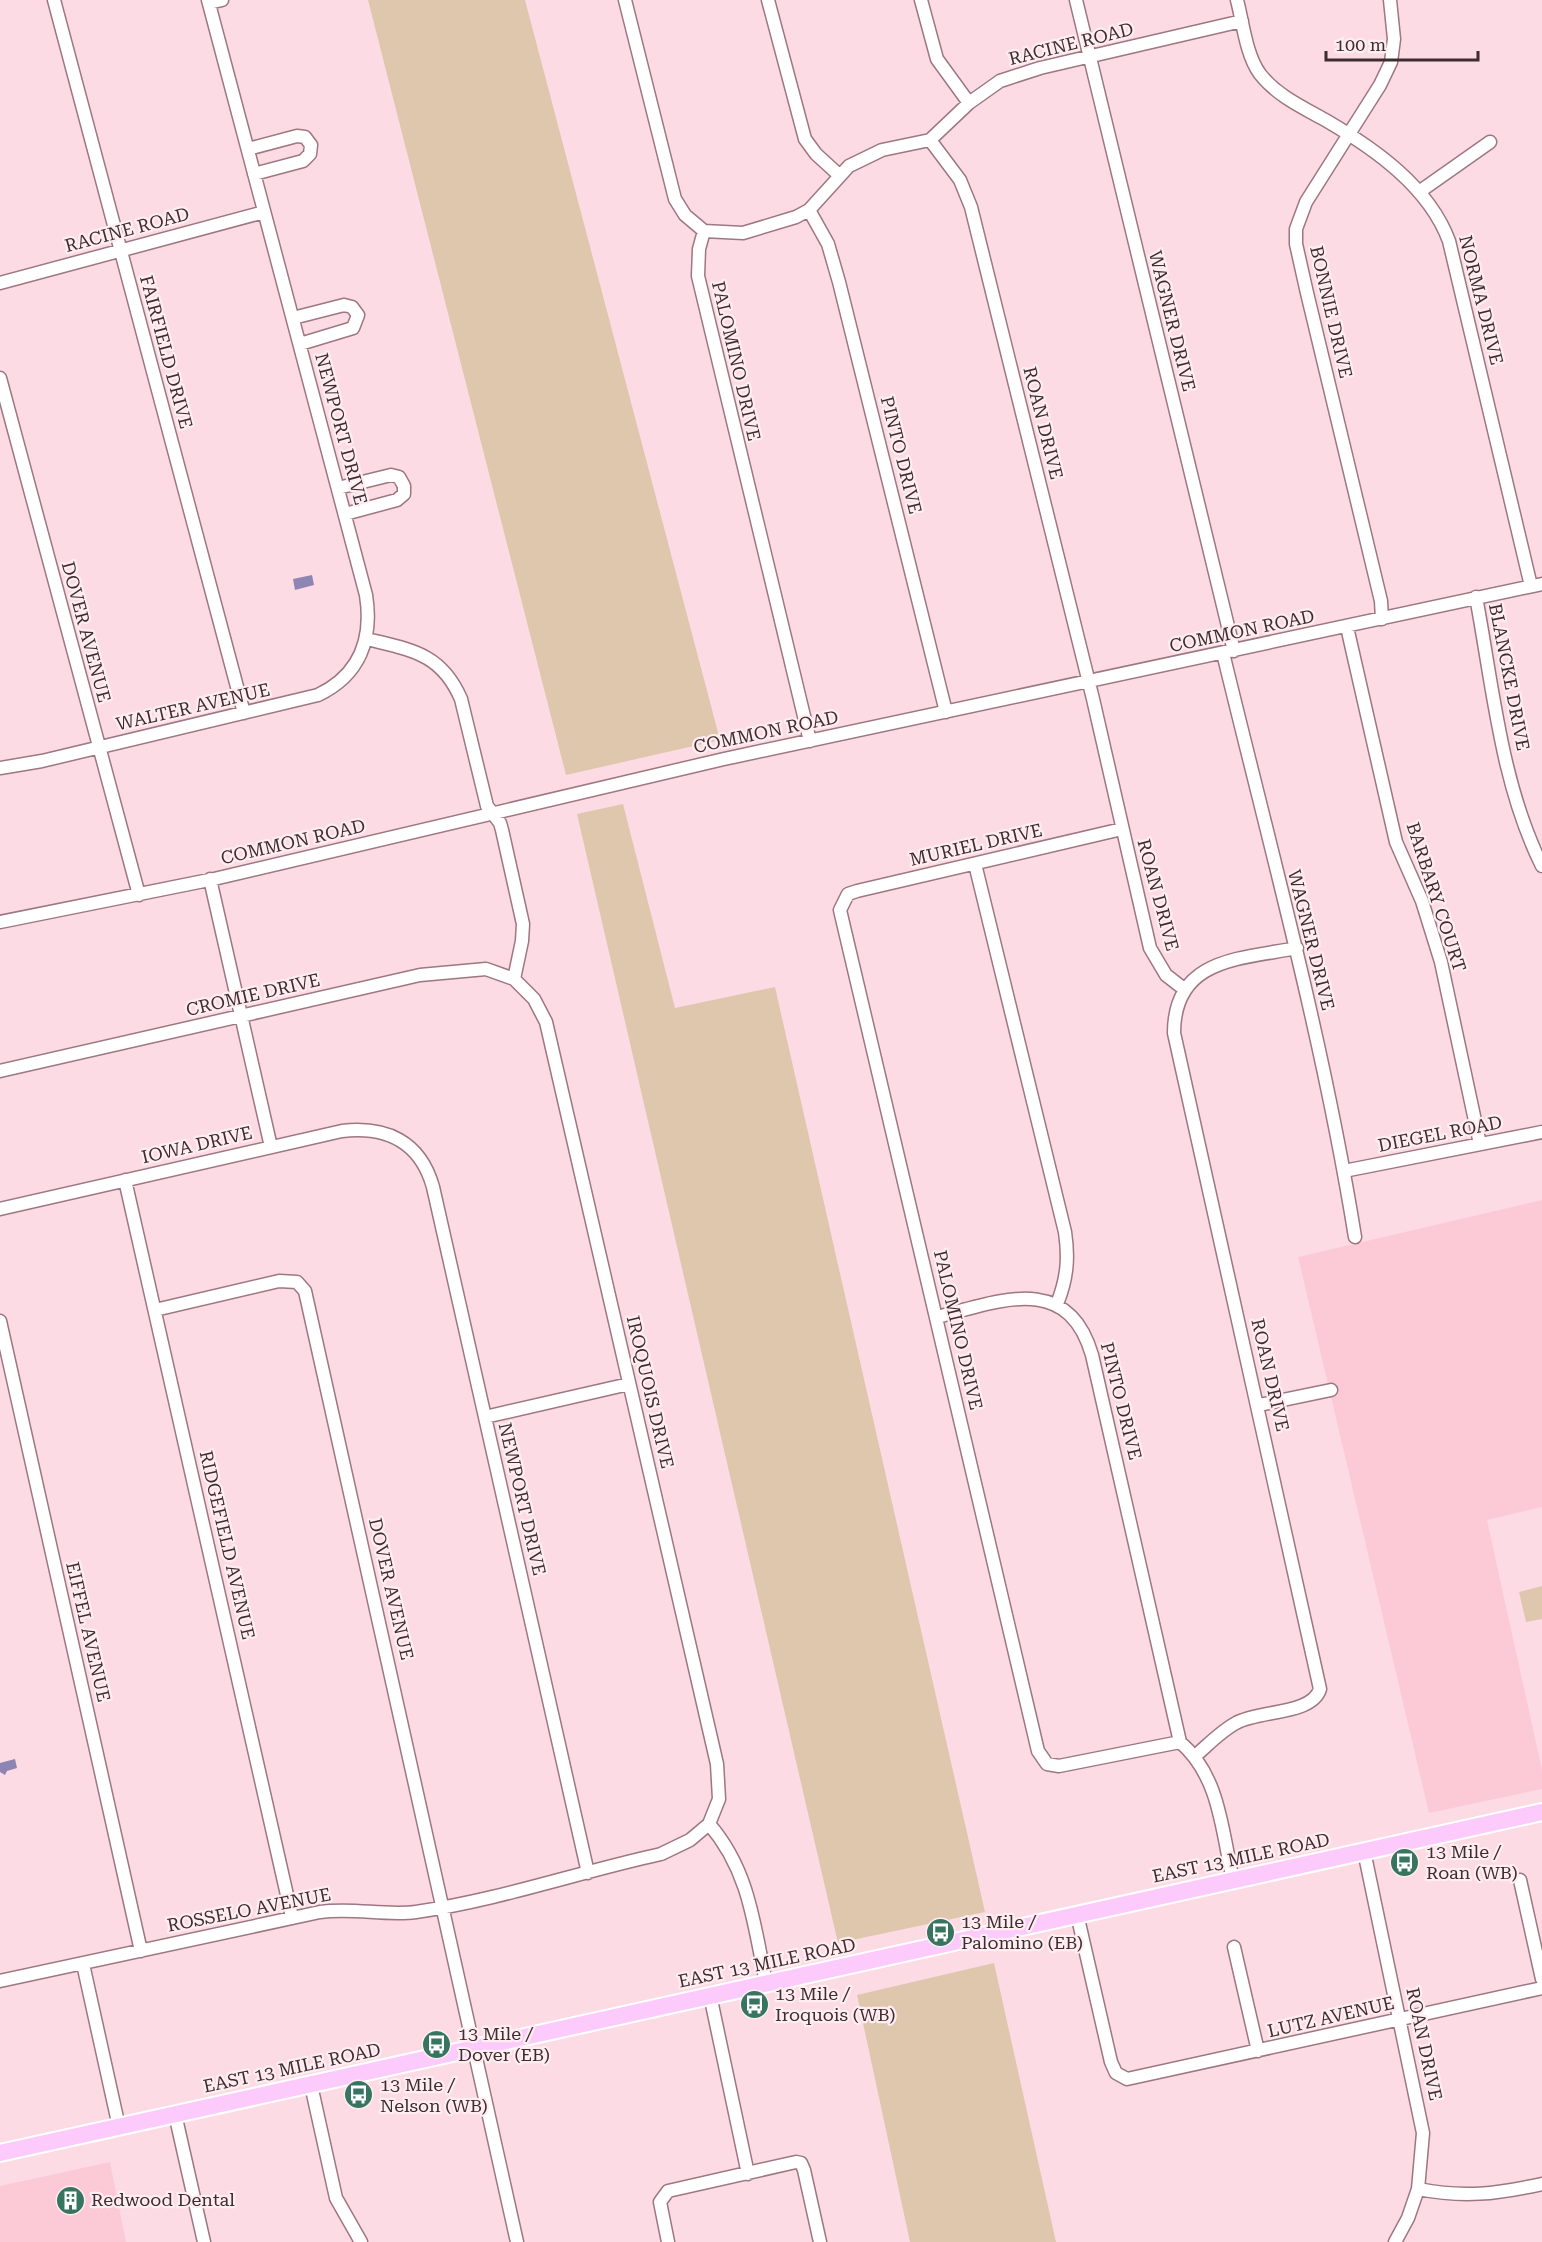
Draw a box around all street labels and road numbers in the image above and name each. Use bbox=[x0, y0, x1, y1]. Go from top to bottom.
street label: RACINE ROAD bbox=[1006, 18, 1136, 69]
street label: RACINE ROAD bbox=[62, 203, 191, 256]
street label: NORMA DRIVE bbox=[1455, 233, 1508, 367]
street label: BONNIE DRIVE bbox=[1306, 244, 1357, 380]
street label: WAGNER DRIVE bbox=[1145, 248, 1200, 393]
street label: FAIRFIELD DRIVE bbox=[136, 273, 197, 431]
street label: PALOMINO DRIVE bbox=[708, 279, 765, 443]
street label: NEWPORT DRIVE bbox=[311, 351, 372, 507]
street label: ROAN DRIVE bbox=[1019, 364, 1068, 481]
street label: PINTO DRIVE bbox=[877, 394, 926, 516]
street label: DOVER AVENUE bbox=[58, 559, 115, 705]
street label: BLANCKE DRIVE bbox=[1485, 601, 1534, 752]
street label: COMMON ROAD bbox=[1168, 605, 1316, 656]
street label: WALTER AVENUE bbox=[114, 679, 272, 734]
street label: COMMON ROAD bbox=[692, 706, 840, 757]
street label: COMMON ROAD bbox=[219, 815, 367, 868]
street label: MURIEL DRIVE bbox=[908, 819, 1044, 870]
street label: BARBARY COURT bbox=[1402, 819, 1471, 974]
street label: ROAN DRIVE bbox=[1133, 837, 1184, 953]
street label: WAGNER DRIVE bbox=[1284, 867, 1339, 1012]
street label: CROMIE DRIVE bbox=[184, 969, 322, 1020]
street label: DIEGEL ROAD bbox=[1376, 1111, 1504, 1156]
street label: IOWA DRIVE bbox=[140, 1122, 254, 1167]
street label: PALOMINO DRIVE bbox=[930, 1248, 987, 1412]
street label: IROQUOIS DRIVE bbox=[623, 1313, 678, 1470]
street label: ROAN DRIVE bbox=[1247, 1316, 1294, 1433]
street label: PINTO DRIVE bbox=[1097, 1340, 1146, 1462]
street label: NEWPORT DRIVE bbox=[495, 1420, 550, 1577]
street label: RIDGEFIELD AVENUE bbox=[196, 1448, 259, 1641]
street label: DOVER AVENUE bbox=[365, 1516, 418, 1662]
street label: EIFFEL AVENUE bbox=[62, 1560, 115, 1704]
street label: EAST 13 MILE ROAD bbox=[1150, 1828, 1332, 1887]
street label: ROSSELO AVENUE bbox=[165, 1883, 333, 1936]
street label: EAST 13 MILE ROAD bbox=[676, 1933, 858, 1992]
street label: ROAN DRIVE bbox=[1402, 1985, 1447, 2102]
street label: LUTZ AVENUE bbox=[1266, 1992, 1396, 2041]
street label: EAST 13 MILE ROAD bbox=[201, 2038, 383, 2097]

